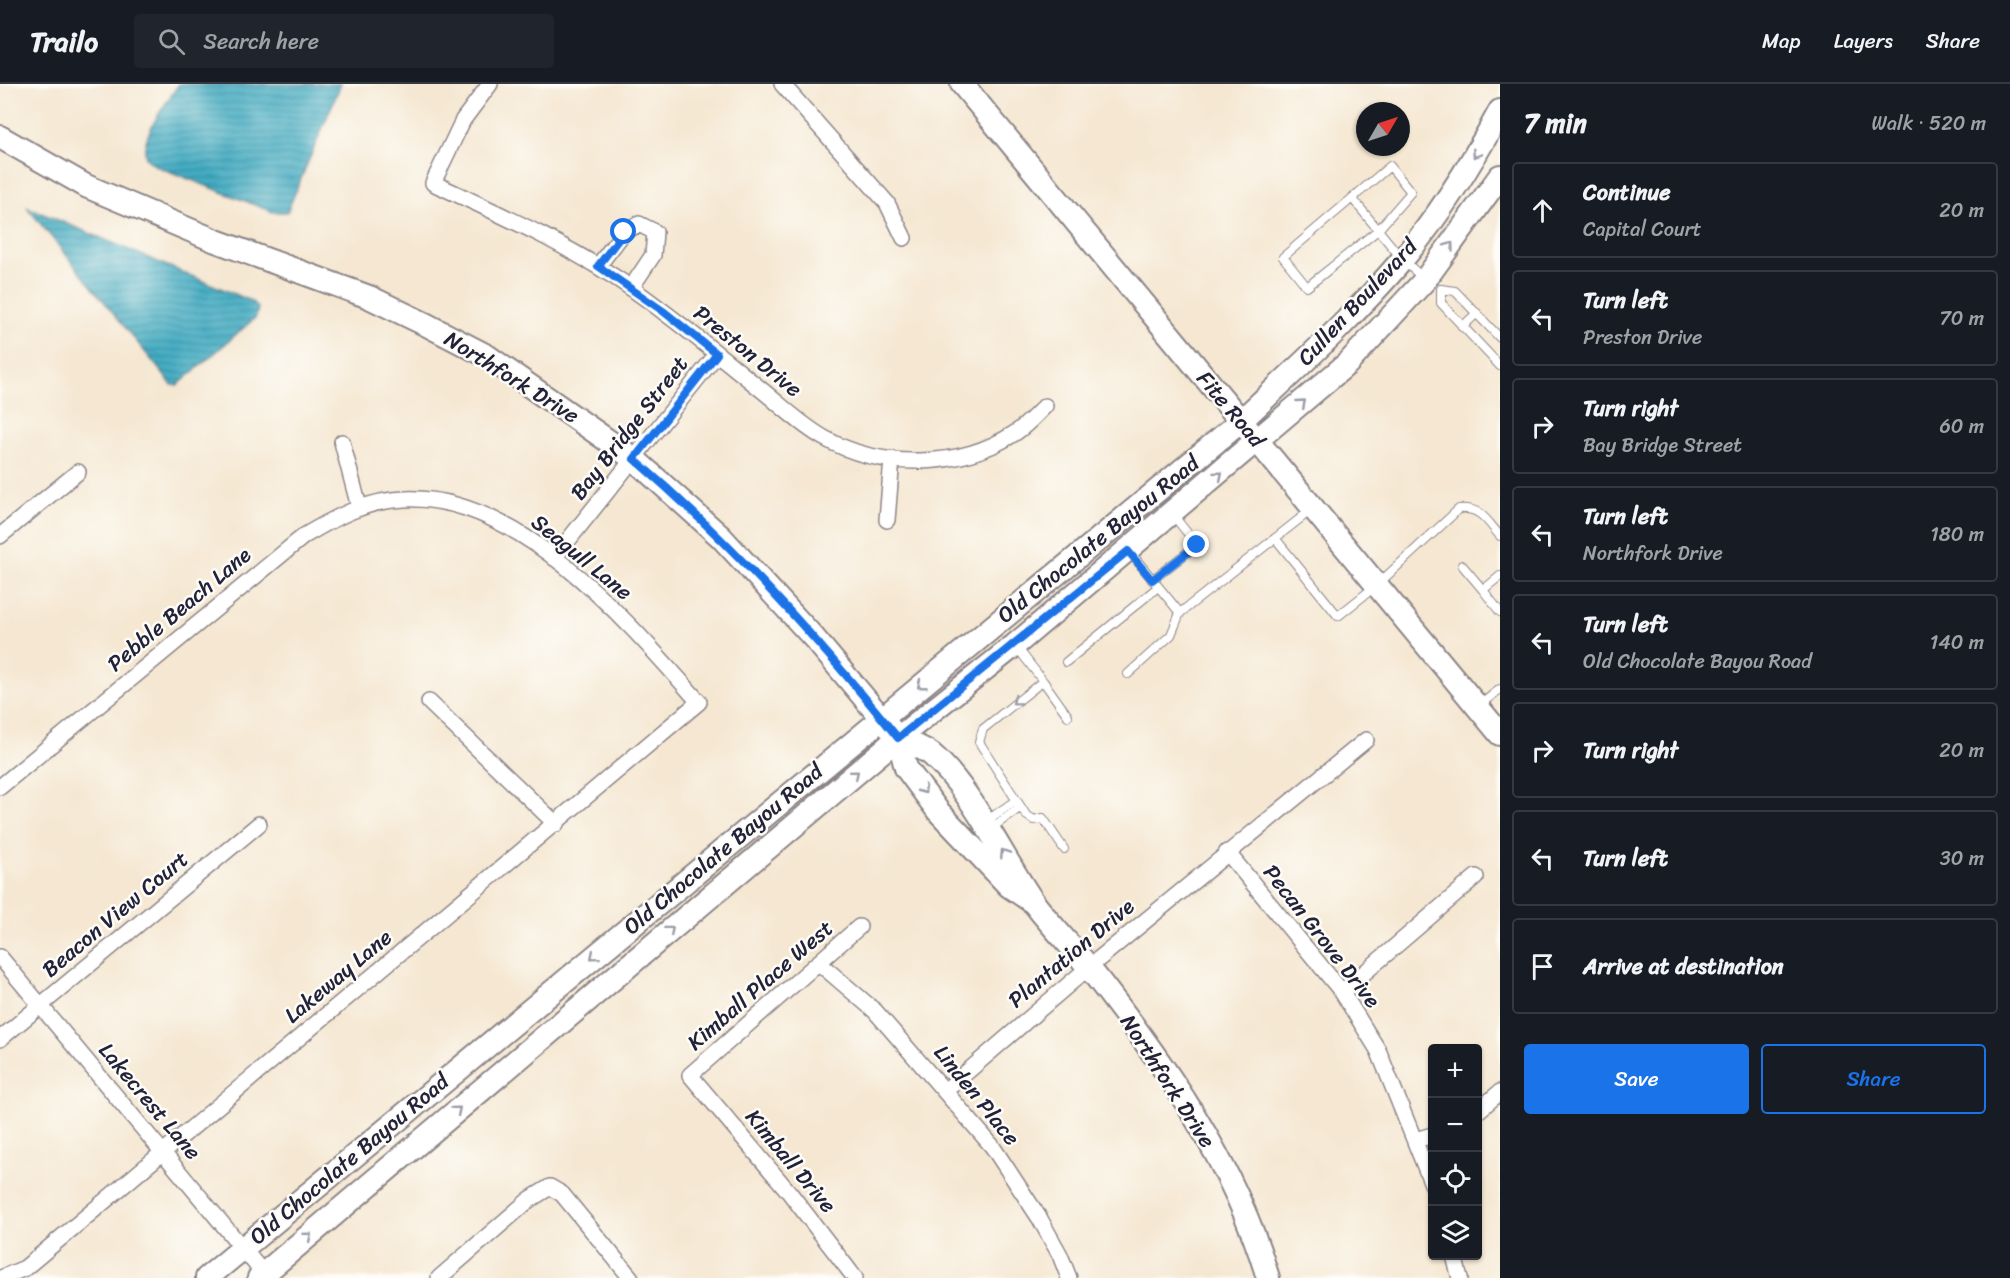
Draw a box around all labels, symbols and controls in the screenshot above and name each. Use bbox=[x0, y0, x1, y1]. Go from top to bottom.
search box bbox=[134, 14, 554, 68]
text: Trailo bbox=[30, 17, 98, 66]
text: Search here bbox=[203, 22, 319, 61]
text: Map bbox=[1762, 22, 1801, 60]
text: Layers bbox=[1834, 22, 1893, 60]
text: Share bbox=[1926, 22, 1980, 60]
icon: search bbox=[155, 25, 188, 58]
text: 7 min bbox=[1524, 100, 1587, 146]
north arrow bbox=[1356, 102, 1410, 156]
text: Walk · 520 m bbox=[1872, 106, 1986, 141]
one-way arrow bbox=[1472, 148, 1484, 158]
text: Continue bbox=[1583, 173, 1671, 212]
text: 20 m bbox=[1939, 193, 1984, 228]
icon: ahead bbox=[1526, 194, 1559, 227]
text: Capital Court bbox=[1583, 212, 1702, 247]
route start bbox=[610, 218, 636, 244]
street label: Cullen Boulevard bbox=[1287, 228, 1428, 375]
one-way arrow bbox=[1442, 242, 1453, 253]
text: Turn left bbox=[1583, 281, 1668, 320]
street label: Preston Drive bbox=[685, 295, 811, 407]
text: 70 m bbox=[1939, 301, 1984, 336]
icon: left bbox=[1526, 302, 1559, 335]
street label: Northfork Drive bbox=[436, 320, 588, 434]
text: Preston Drive bbox=[1583, 320, 1702, 355]
street label: Bay Bridge Street bbox=[560, 347, 698, 509]
street label: Fite Road bbox=[1187, 361, 1276, 458]
text: Turn right bbox=[1583, 389, 1678, 428]
one-way arrow bbox=[1295, 400, 1306, 411]
text: 60 m bbox=[1939, 409, 1984, 444]
icon: right bbox=[1526, 410, 1559, 443]
text: Bay Bridge Street bbox=[1583, 428, 1742, 463]
street label: Old Chocolate Bayou Road bbox=[988, 444, 1209, 633]
one-way arrow bbox=[1212, 471, 1223, 482]
text: Turn left bbox=[1583, 497, 1668, 536]
street label: Seagull Lane bbox=[522, 504, 642, 610]
text: 180 m bbox=[1930, 517, 1984, 552]
icon: left bbox=[1526, 518, 1559, 551]
route end bbox=[1183, 531, 1209, 557]
street label: Pebble Beach Lane bbox=[98, 536, 261, 682]
text: Northfork Drive bbox=[1583, 536, 1723, 571]
text: Turn left bbox=[1583, 605, 1668, 644]
text: 140 m bbox=[1930, 625, 1984, 660]
icon: left bbox=[1526, 626, 1559, 659]
text: Old Chocolate Bayou Road bbox=[1583, 644, 1812, 679]
one-way arrow bbox=[917, 677, 928, 688]
one-way arrow bbox=[1011, 694, 1022, 705]
text: Turn right bbox=[1583, 731, 1678, 770]
text: 20 m bbox=[1939, 733, 1984, 768]
icon: right bbox=[1526, 734, 1559, 767]
street label: Old Chocolate Bayou Road bbox=[614, 752, 833, 945]
one-way arrow bbox=[848, 771, 859, 782]
one-way arrow bbox=[915, 784, 926, 795]
text: Turn left bbox=[1583, 839, 1668, 878]
street label: Beacon View Court bbox=[33, 840, 198, 987]
text: 30 m bbox=[1940, 841, 1984, 876]
icon: left bbox=[1526, 842, 1559, 875]
one-way arrow bbox=[1000, 849, 1011, 860]
street label: Pecan Grove Drive bbox=[1253, 855, 1391, 1017]
street label: Plantation Drive bbox=[999, 888, 1144, 1018]
street label: Kimball Place West bbox=[678, 910, 843, 1060]
street label: Lakeway Lane bbox=[275, 919, 401, 1033]
one-way arrow bbox=[663, 927, 674, 938]
text: Arrive at destination bbox=[1583, 947, 1784, 986]
one-way arrow bbox=[590, 949, 601, 960]
icon: arrive bbox=[1526, 950, 1559, 983]
street label: Northfork Drive bbox=[1110, 1006, 1226, 1156]
street label: Lakecrest Lane bbox=[89, 1033, 211, 1169]
street label: Linden Place bbox=[924, 1035, 1030, 1155]
map controls bbox=[1428, 1044, 1482, 1260]
button: + bbox=[1428, 1044, 1482, 1098]
button: Save bbox=[1524, 1044, 1749, 1114]
button: Share bbox=[1761, 1044, 1986, 1114]
street label: Old Chocolate Bayou Road bbox=[240, 1062, 459, 1255]
button: − bbox=[1428, 1098, 1482, 1152]
street label: Kimball Drive bbox=[735, 1100, 847, 1222]
one-way arrow bbox=[450, 1107, 461, 1118]
button: locate bbox=[1428, 1152, 1482, 1206]
button: layers bbox=[1428, 1206, 1482, 1260]
one-way arrow bbox=[301, 1233, 312, 1244]

